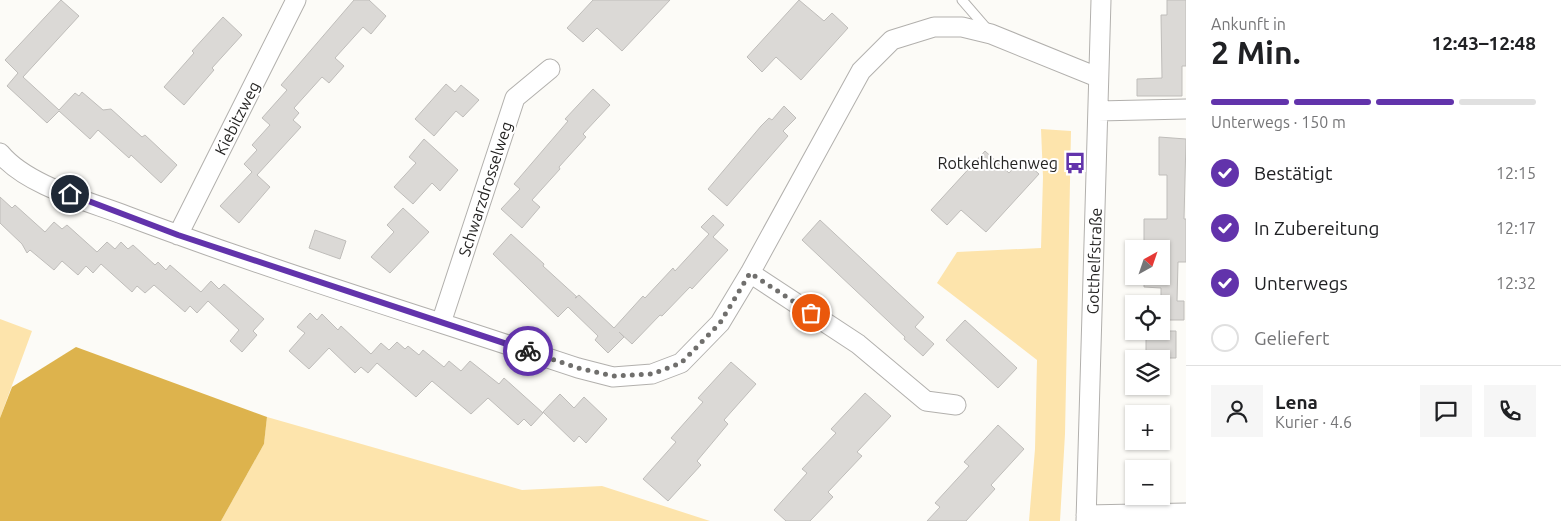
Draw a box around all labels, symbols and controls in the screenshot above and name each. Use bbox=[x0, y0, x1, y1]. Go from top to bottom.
text: Ankunft in bbox=[1211, 15, 1286, 33]
text: 12:43–12:48 bbox=[1431, 32, 1536, 54]
text: 2 Min. bbox=[1211, 34, 1301, 70]
street label: Kiebitzweg bbox=[211, 78, 263, 158]
text: Unterwegs · 150 m bbox=[1211, 113, 1346, 131]
street label: Schwarzdrosselweg bbox=[455, 119, 515, 259]
bus stop icon: Rotkehlchenweg bbox=[1062, 150, 1088, 176]
place label: Rotkehlchenweg bbox=[937, 154, 1058, 172]
icon: check bbox=[1211, 159, 1239, 187]
text: Bestätigt bbox=[1254, 162, 1332, 184]
text: 12:15 bbox=[1496, 164, 1536, 182]
pin bbox=[49, 173, 91, 215]
icon: home bbox=[56, 180, 84, 208]
street label: Gotthelfstraße bbox=[1083, 207, 1105, 315]
icon: check bbox=[1211, 214, 1239, 242]
text: In Zubereitung bbox=[1254, 217, 1380, 239]
text: 12:17 bbox=[1496, 219, 1536, 237]
north arrow bbox=[1125, 240, 1170, 285]
map controls bbox=[1125, 240, 1170, 505]
icon: check bbox=[1211, 269, 1239, 297]
text: Unterwegs bbox=[1254, 272, 1348, 294]
text: 12:32 bbox=[1496, 274, 1536, 292]
pin bbox=[790, 292, 832, 334]
button: locate bbox=[1125, 295, 1170, 340]
icon: bag bbox=[797, 299, 825, 327]
courier bbox=[503, 326, 553, 376]
text: Geliefert bbox=[1254, 327, 1330, 349]
icon: bike bbox=[514, 337, 542, 365]
button: layers bbox=[1125, 350, 1170, 395]
button: person bbox=[1211, 385, 1263, 437]
button: chat bbox=[1420, 385, 1472, 437]
button: phone bbox=[1484, 385, 1536, 437]
text: Lena bbox=[1275, 391, 1318, 413]
button: + bbox=[1125, 405, 1170, 450]
text: Kurier · 4.6 bbox=[1275, 413, 1352, 431]
button: − bbox=[1125, 460, 1170, 505]

